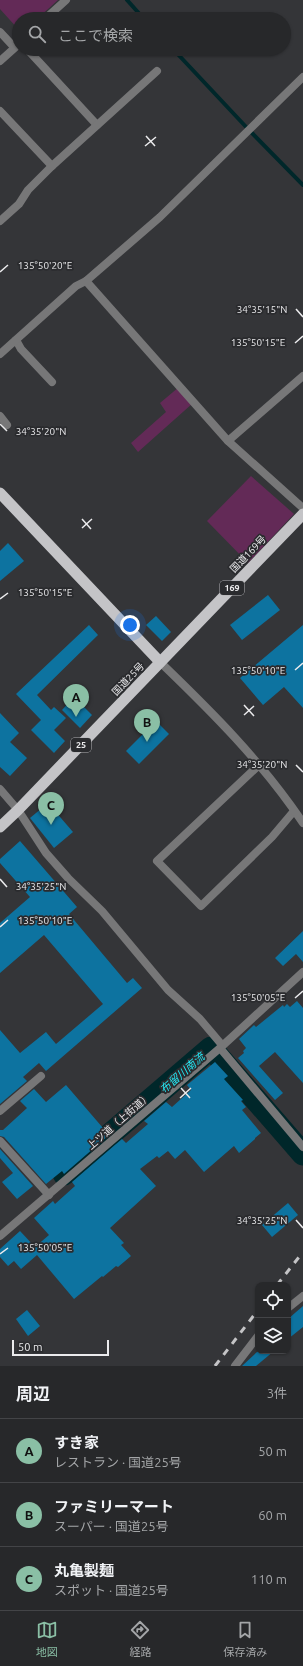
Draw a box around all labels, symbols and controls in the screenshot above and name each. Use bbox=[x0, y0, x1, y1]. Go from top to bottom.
search box bbox=[12, 12, 291, 56]
icon: search bbox=[26, 23, 48, 45]
text: ここで検索 bbox=[58, 27, 133, 44]
text: 135°50'20"E bbox=[18, 260, 73, 271]
text: 34°35'15"N bbox=[237, 304, 287, 315]
text: 135°50'15"E bbox=[231, 337, 286, 348]
text: 34°35'20"N bbox=[16, 426, 66, 437]
street label: 国道169号 bbox=[228, 533, 268, 575]
road number: 169 bbox=[220, 581, 244, 595]
text: 135°50'15"E bbox=[18, 587, 73, 598]
your location bbox=[120, 615, 140, 635]
street label: 国道25号 bbox=[110, 660, 146, 698]
text: 135°50'10"E bbox=[231, 665, 286, 676]
pin: A bbox=[63, 684, 89, 717]
pin: B bbox=[134, 709, 160, 742]
road number: 25 bbox=[71, 738, 91, 752]
text: 34°35'20"N bbox=[237, 759, 287, 770]
pin: C bbox=[38, 792, 64, 825]
text: 34°35'25"N bbox=[16, 881, 66, 892]
text: 135°50'10"E bbox=[18, 915, 73, 926]
text: 135°50'05"E bbox=[231, 992, 286, 1003]
water label: 布留川南流 bbox=[157, 1049, 208, 1096]
street label: 上ツ道（上街道） bbox=[85, 1091, 153, 1151]
text: 34°35'25"N bbox=[237, 1215, 287, 1226]
text: 135°50'05"E bbox=[18, 1242, 73, 1253]
map controls bbox=[255, 1282, 291, 1354]
button: locate bbox=[255, 1282, 291, 1318]
button: layers bbox=[255, 1318, 291, 1354]
scale bar bbox=[12, 1338, 109, 1357]
text: 50 m bbox=[18, 1341, 42, 1353]
text: 周辺 bbox=[16, 1384, 50, 1403]
text: 3件 bbox=[267, 1386, 287, 1400]
text: すき家 bbox=[54, 1434, 99, 1451]
text: A bbox=[24, 1444, 34, 1458]
text: 50 m bbox=[258, 1444, 287, 1458]
text: レストラン · 国道25号 bbox=[54, 1455, 182, 1469]
text: ファミリーマート bbox=[54, 1498, 174, 1515]
text: B bbox=[25, 1508, 33, 1522]
text: 60 m bbox=[258, 1508, 287, 1522]
text: スーパー · 国道25号 bbox=[54, 1519, 169, 1533]
text: 丸亀製麺 bbox=[54, 1562, 114, 1579]
text: C bbox=[25, 1572, 33, 1586]
text: 110 m bbox=[251, 1572, 287, 1586]
text: スポット · 国道25号 bbox=[54, 1583, 169, 1597]
tab: 地図 bbox=[36, 1619, 58, 1659]
tab: 経路 bbox=[129, 1619, 151, 1659]
tab: 保存済み bbox=[223, 1619, 267, 1659]

